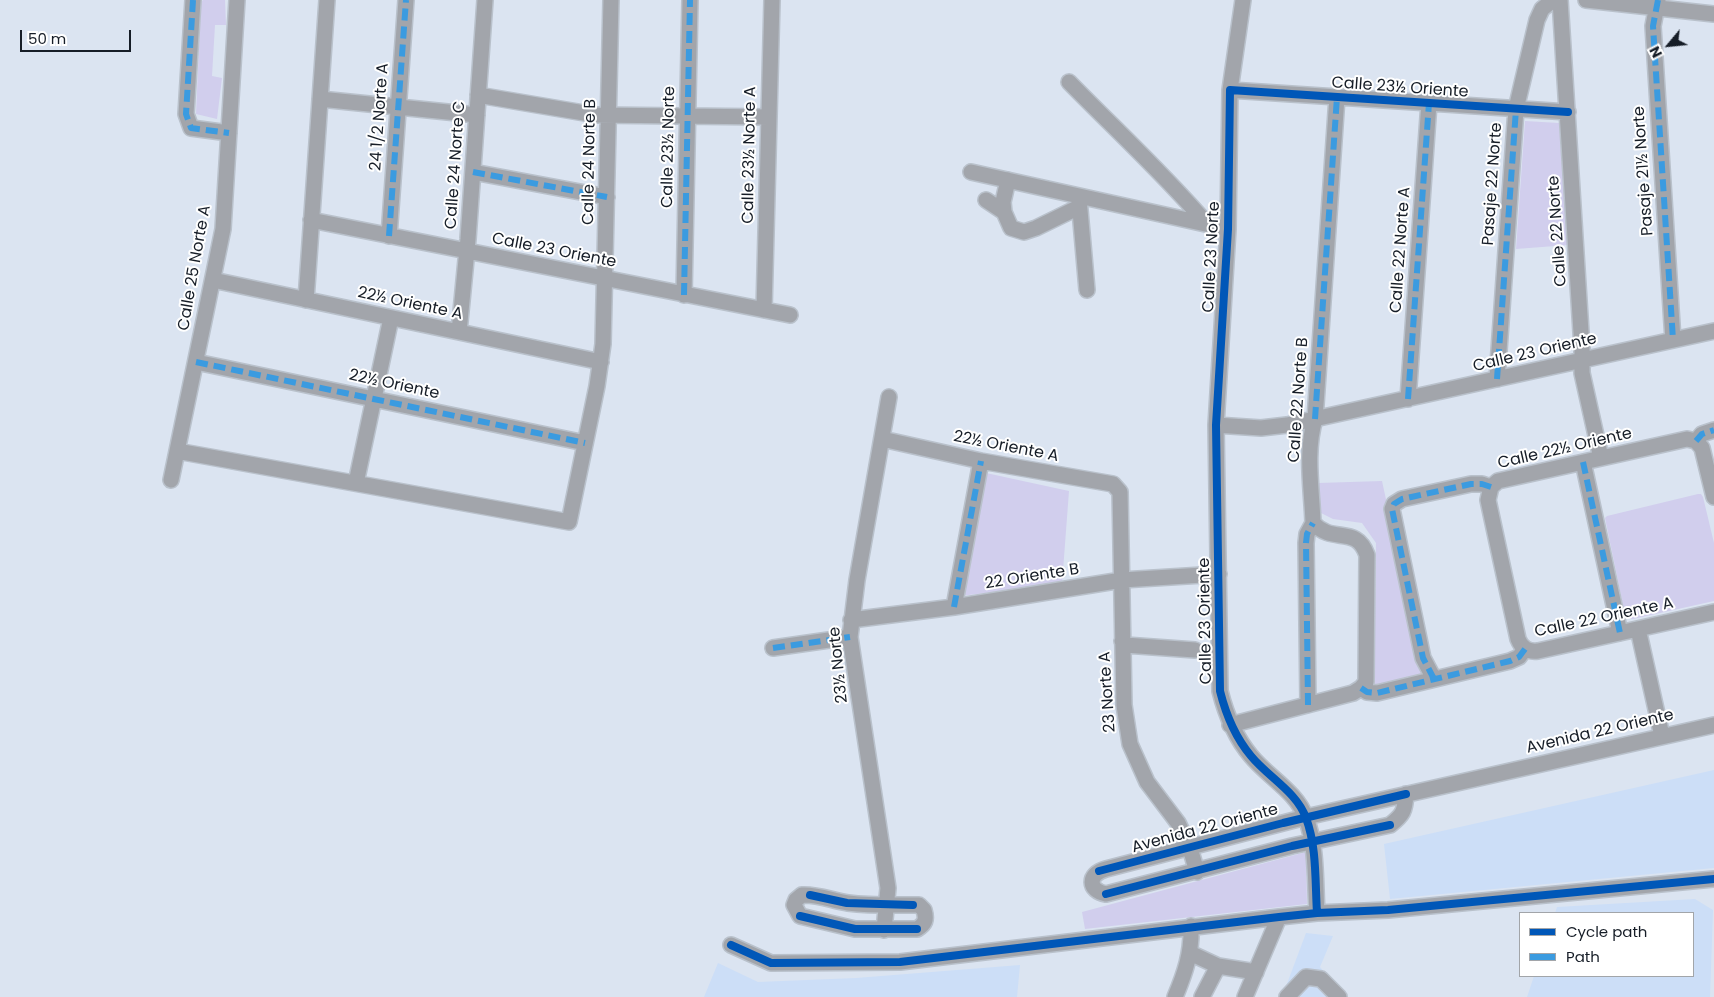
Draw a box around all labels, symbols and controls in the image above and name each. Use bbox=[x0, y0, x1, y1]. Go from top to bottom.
scale bar bbox=[22, 20, 134, 52]
north arrow bbox=[1644, 20, 1694, 70]
text: 50 m bbox=[28, 28, 66, 49]
text: N bbox=[1644, 43, 1667, 61]
street label: 24 1/2 Norte A bbox=[367, 62, 393, 172]
street label: Calle 23½ Oriente bbox=[1331, 74, 1469, 102]
street label: Calle 23½ Norte bbox=[658, 86, 680, 208]
street label: Calle 23½ Norte A bbox=[739, 86, 761, 224]
street label: Calle 24 Norte B bbox=[579, 99, 601, 225]
street label: Calle 24 Norte C bbox=[442, 100, 470, 230]
street label: Pasaje 21½ Norte bbox=[1630, 105, 1658, 237]
street label: Pasaje 22 Norte bbox=[1479, 122, 1507, 246]
street label: Calle 22 Norte bbox=[1545, 175, 1571, 287]
street label: Calle 22 Norte A bbox=[1387, 186, 1415, 314]
street label: Calle 23 Norte bbox=[1199, 201, 1225, 313]
street label: Calle 25 Norte A bbox=[175, 204, 215, 332]
street label: Calle 23 Oriente bbox=[490, 230, 618, 272]
street label: 22½ Oriente A bbox=[356, 283, 464, 325]
street label: Calle 23 Oriente bbox=[1471, 329, 1599, 377]
street label: Calle 22 Norte B bbox=[1285, 337, 1313, 463]
street label: 22½ Oriente bbox=[347, 366, 441, 404]
street label: Calle 22½ Oriente bbox=[1496, 424, 1634, 474]
street label: 22½ Oriente A bbox=[952, 427, 1060, 467]
street label: Calle 23 Oriente bbox=[1195, 558, 1217, 684]
street label: 22 Oriente B bbox=[984, 560, 1080, 594]
street label: Calle 22 Oriente A bbox=[1533, 594, 1675, 642]
street label: 23½ Norte bbox=[825, 626, 853, 704]
street label: 23 Norte A bbox=[1096, 651, 1120, 733]
street label: Avenida 22 Oriente bbox=[1524, 706, 1676, 758]
street label: Avenida 22 Oriente bbox=[1130, 800, 1280, 858]
legend bbox=[1519, 912, 1694, 977]
text: Cycle path bbox=[1566, 921, 1647, 942]
text: Path bbox=[1566, 946, 1600, 967]

